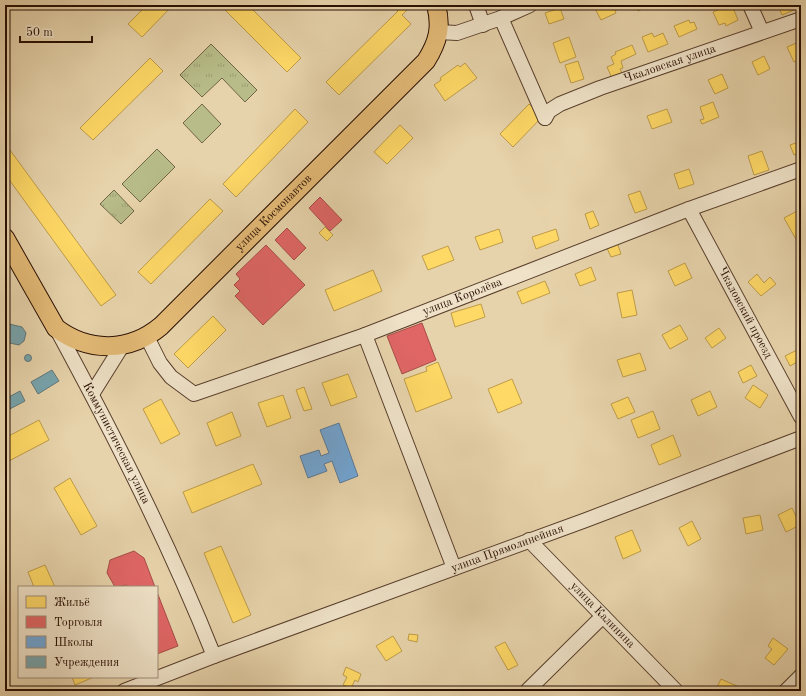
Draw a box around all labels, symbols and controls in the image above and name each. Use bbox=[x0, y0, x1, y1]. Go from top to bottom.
scale bar bbox=[20, 18, 92, 44]
text: 50 m bbox=[26, 26, 53, 39]
street label: Чкаловская улица bbox=[622, 43, 717, 85]
street label: улица Космонавтов bbox=[233, 172, 315, 254]
street label: Чкаловский проезд bbox=[716, 265, 774, 361]
street label: улица Королёва bbox=[421, 276, 504, 318]
street label: Коммунистическая улица bbox=[80, 381, 152, 506]
street label: улица Прямолинейная bbox=[450, 523, 565, 575]
street label: улица Калинина bbox=[568, 580, 637, 651]
legend bbox=[18, 586, 158, 678]
text: Жильё bbox=[54, 597, 90, 609]
text: Торговля bbox=[54, 617, 103, 629]
text: Школы bbox=[54, 637, 93, 649]
text: Учреждения bbox=[54, 657, 119, 669]

